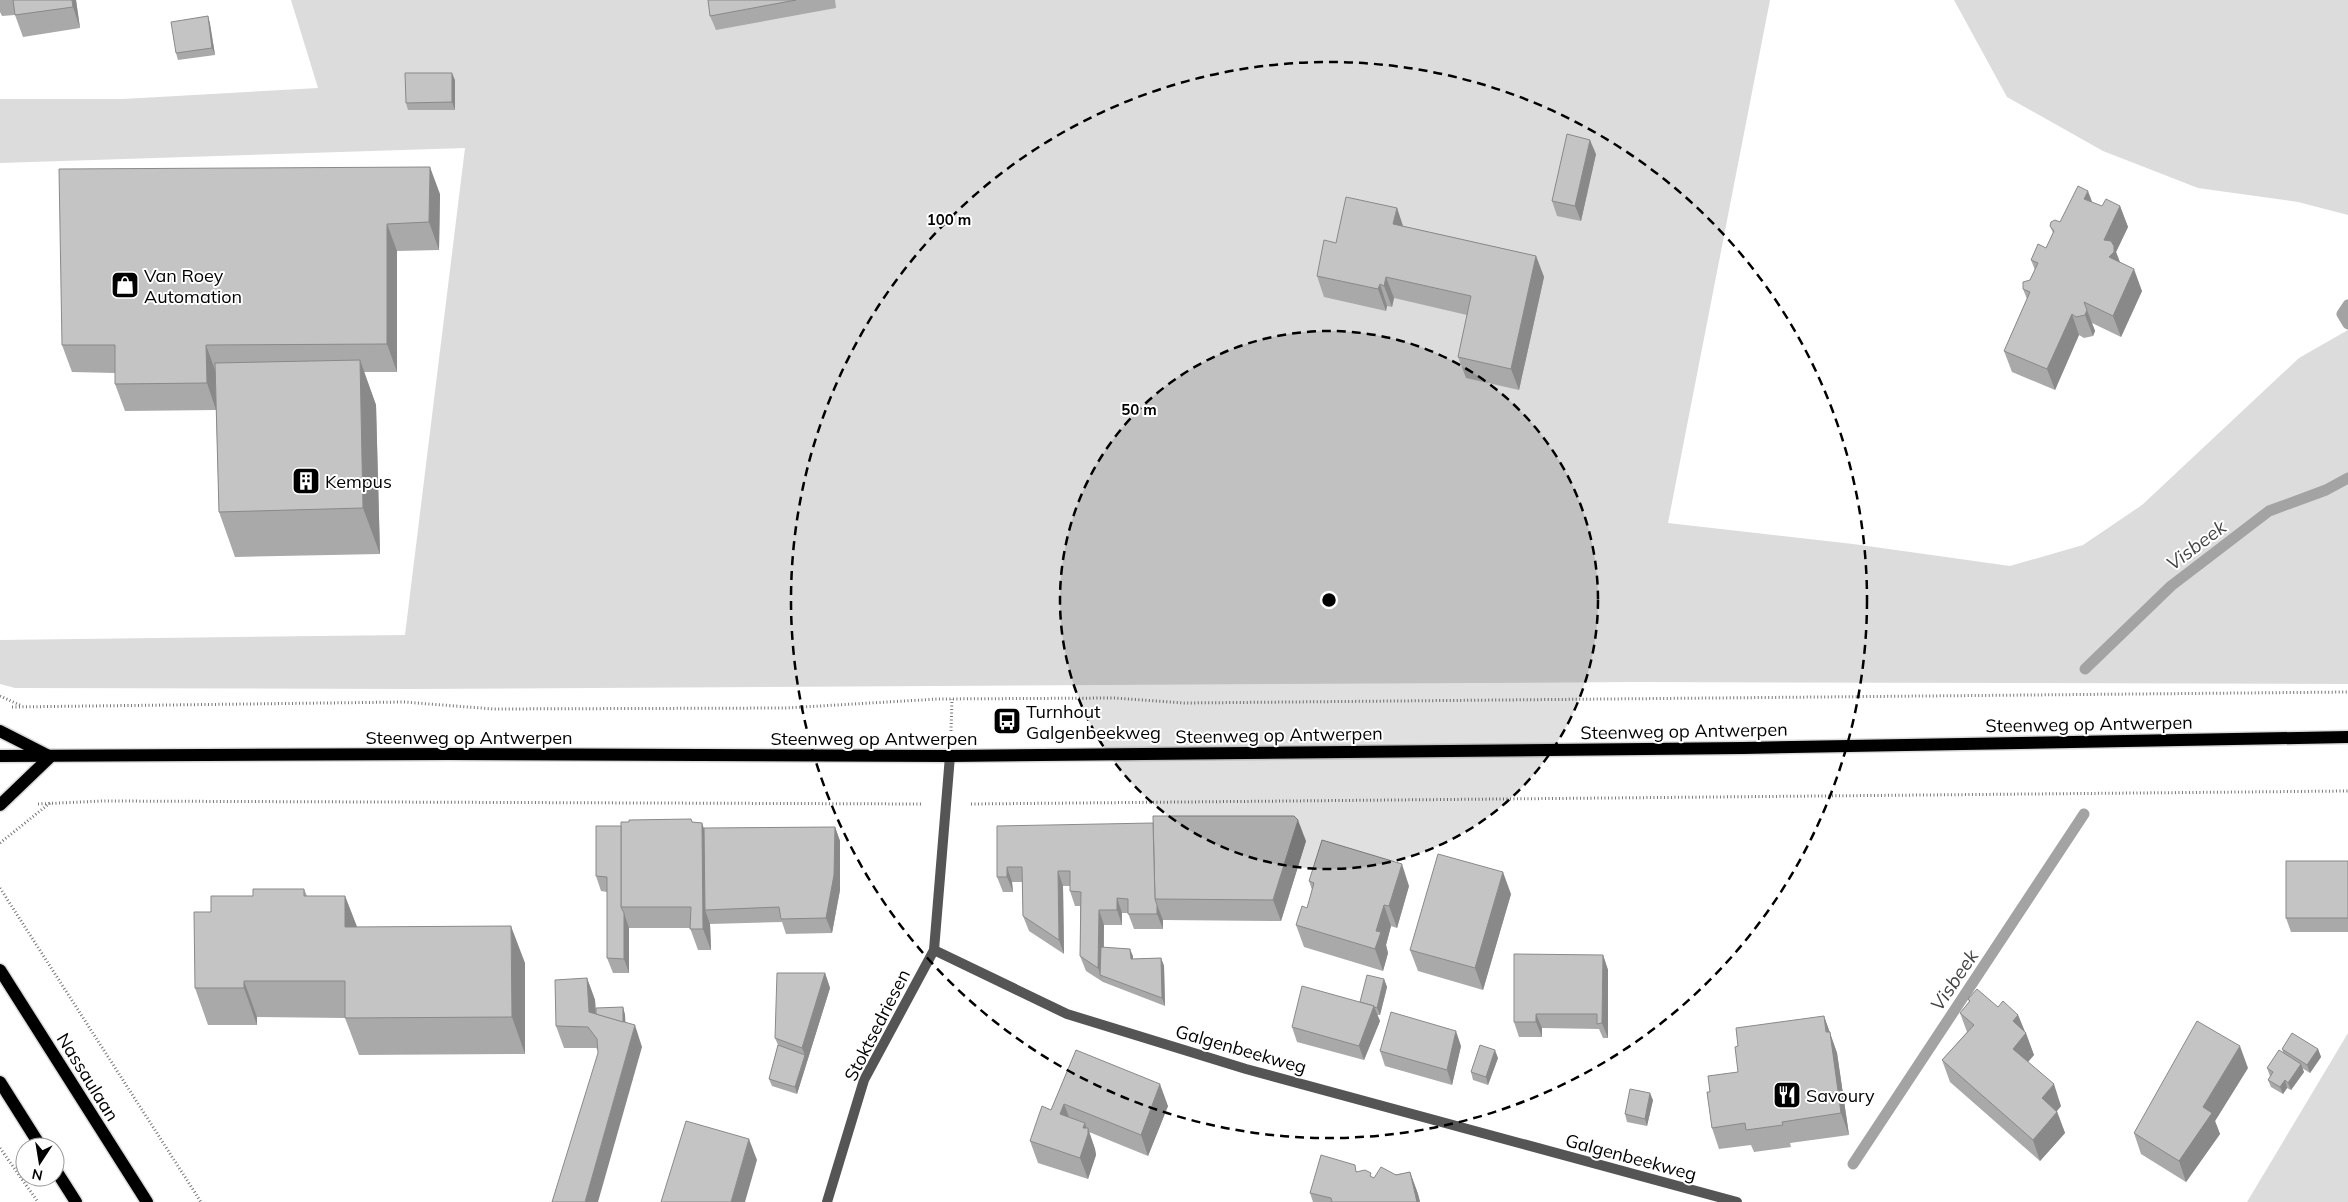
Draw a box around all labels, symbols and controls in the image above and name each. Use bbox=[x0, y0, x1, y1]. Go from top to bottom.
text: 100 m bbox=[927, 210, 971, 229]
place label: Van Roey Automation bbox=[144, 264, 242, 308]
shop icon: Van Roey Automation bbox=[110, 270, 140, 300]
text: 50 m bbox=[1121, 400, 1157, 419]
building icon: Kempus bbox=[291, 466, 321, 496]
place label: Kempus bbox=[325, 470, 392, 493]
water label: Visbeek bbox=[2161, 514, 2232, 575]
centre of rings bbox=[1320, 591, 1338, 609]
place label: Turnhout Galgenbeekweg bbox=[1026, 700, 1161, 744]
bus stop icon: Turnhout Galgenbeekweg bbox=[992, 706, 1022, 736]
street label: Steenweg op Antwerpen bbox=[1985, 711, 2193, 737]
street label: Steenweg op Antwerpen bbox=[1580, 718, 1788, 744]
street label: Steenweg op Antwerpen bbox=[1175, 722, 1383, 748]
street label: Steenweg op Antwerpen bbox=[365, 726, 573, 749]
street label: Steenweg op Antwerpen bbox=[770, 727, 978, 750]
water label: Visbeek bbox=[1925, 944, 1984, 1015]
street label: Stoktsedriesen bbox=[839, 965, 915, 1085]
street label: Galgenbeekweg bbox=[1173, 1019, 1309, 1079]
street label: Nassaulaan bbox=[52, 1029, 124, 1125]
restaurant icon: Savoury bbox=[1772, 1080, 1802, 1110]
place label: Savoury bbox=[1806, 1084, 1875, 1107]
street label: Galgenbeekweg bbox=[1563, 1128, 1699, 1186]
north arrow bbox=[15, 1137, 65, 1187]
text: N bbox=[30, 1165, 44, 1185]

